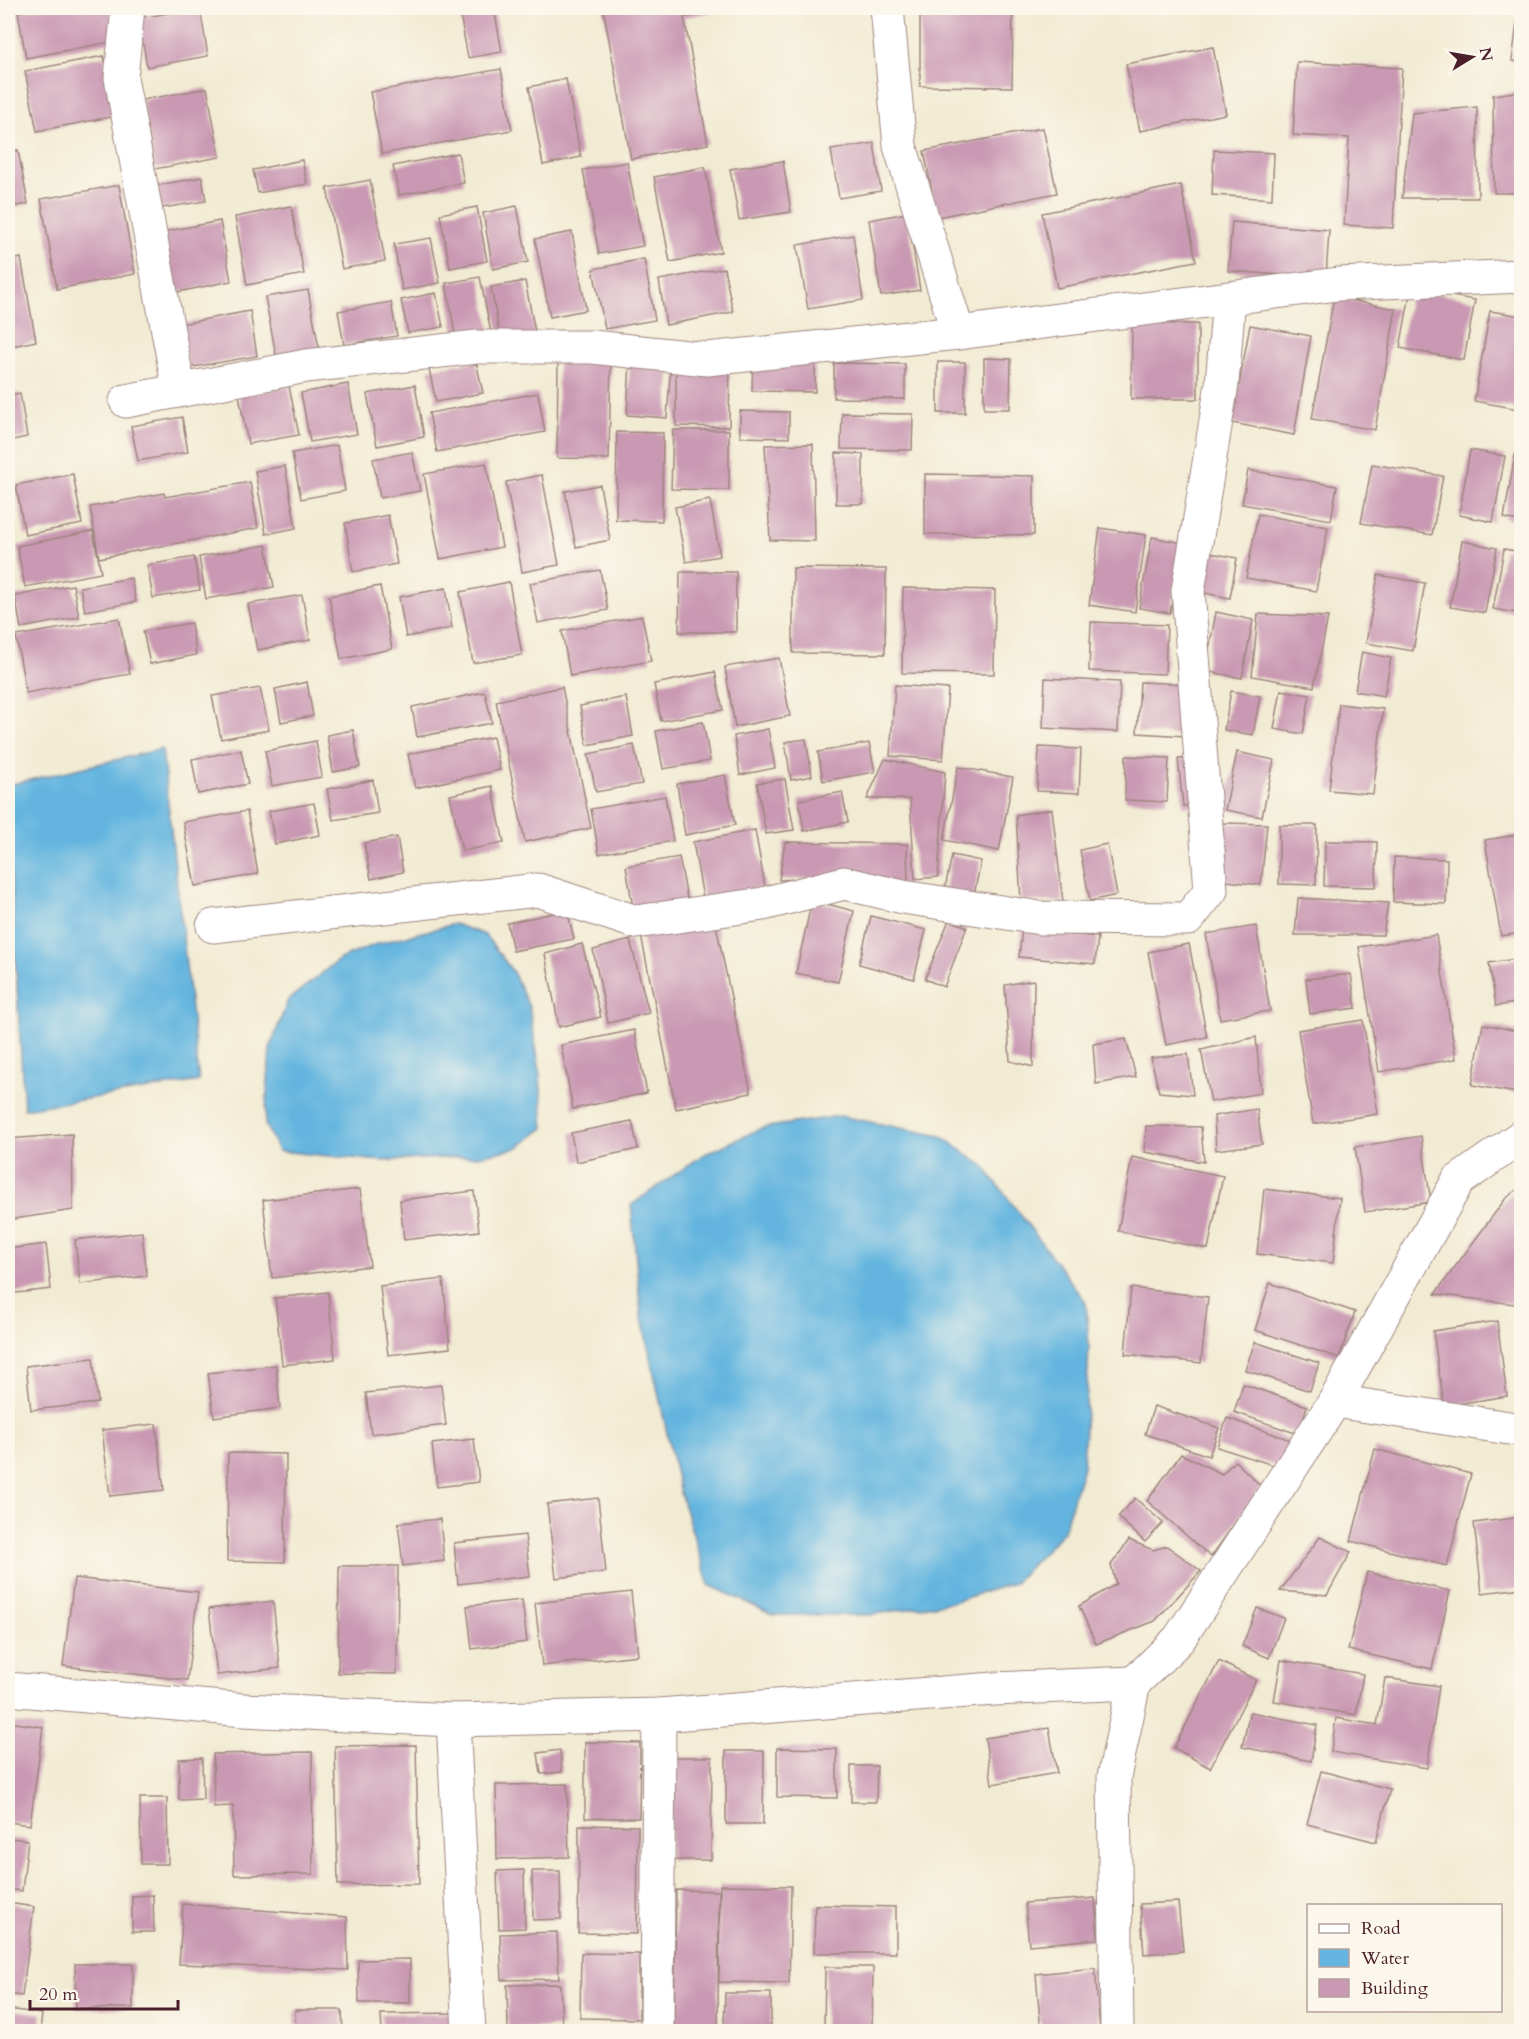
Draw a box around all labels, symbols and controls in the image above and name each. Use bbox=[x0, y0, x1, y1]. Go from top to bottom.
north arrow bbox=[1442, 27, 1502, 87]
text: N bbox=[1474, 45, 1498, 63]
legend bbox=[1307, 1904, 1502, 2012]
text: Road bbox=[1361, 1916, 1401, 1941]
text: Water bbox=[1360, 1946, 1410, 1971]
scale bar bbox=[30, 1973, 178, 2011]
text: Building bbox=[1361, 1976, 1429, 2001]
text: 20 m bbox=[39, 1982, 78, 2007]

